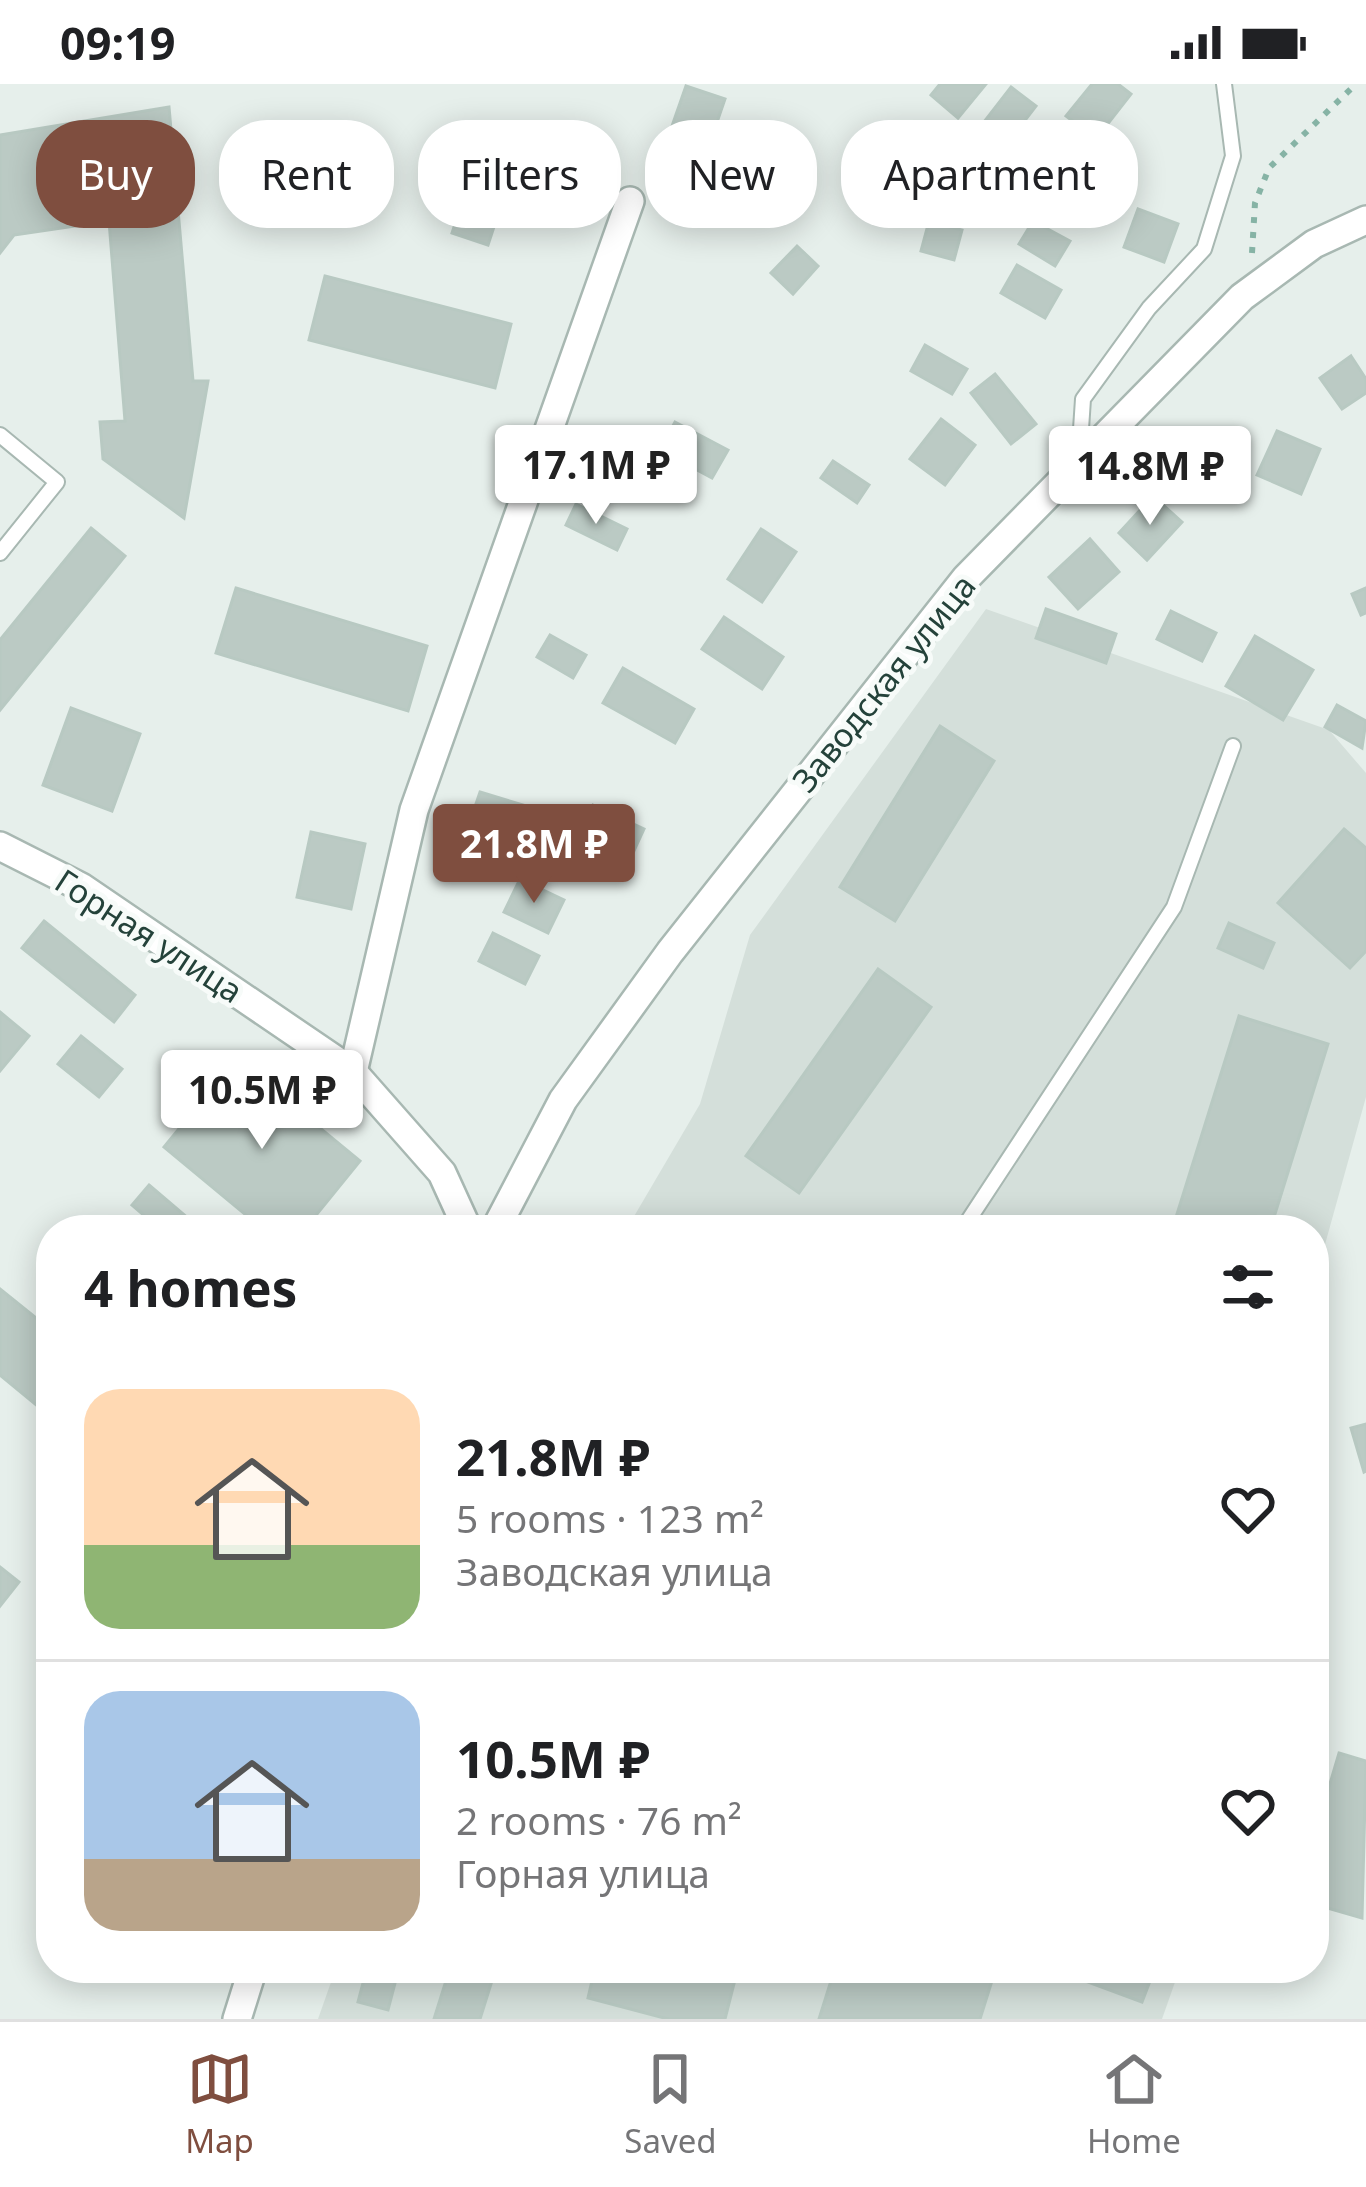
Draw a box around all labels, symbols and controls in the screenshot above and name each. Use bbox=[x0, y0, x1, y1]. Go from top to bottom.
text: 09:19 bbox=[60, 12, 176, 73]
chip: Buy bbox=[36, 120, 195, 228]
chip: Rent bbox=[219, 120, 394, 228]
chip: Filters bbox=[418, 120, 621, 228]
chip: New bbox=[645, 120, 817, 228]
chip: Apartment bbox=[841, 120, 1138, 228]
pin: 17.1M ₽ bbox=[485, 425, 707, 527]
pin: 14.8M ₽ bbox=[1039, 426, 1261, 528]
text: 17.1M ₽ bbox=[522, 437, 670, 490]
text: 14.8M ₽ bbox=[1076, 438, 1224, 491]
street label: Заводская улица bbox=[782, 564, 985, 801]
pin: 21.8M ₽ bbox=[423, 804, 645, 906]
text: 21.8M ₽ bbox=[460, 816, 608, 869]
street label: Горная улица bbox=[47, 858, 252, 1013]
pin: 10.5M ₽ bbox=[151, 1050, 373, 1152]
text: 10.5M ₽ bbox=[188, 1062, 336, 1115]
text: 4 homes bbox=[84, 1252, 297, 1322]
icon: filters bbox=[1215, 1254, 1281, 1320]
text: 21.8M ₽ bbox=[456, 1421, 650, 1491]
icon: home bbox=[180, 1437, 324, 1581]
icon: heart bbox=[1215, 1476, 1281, 1542]
text: 5 rooms · 123 m² bbox=[456, 1491, 764, 1544]
text: Заводская улица bbox=[456, 1544, 773, 1597]
text: 10.5M ₽ bbox=[456, 1723, 650, 1793]
icon: home bbox=[180, 1739, 324, 1883]
icon: heart bbox=[1215, 1778, 1281, 1844]
text: 2 rooms · 76 m² bbox=[456, 1793, 742, 1846]
text: Горная улица bbox=[456, 1846, 710, 1899]
tab: Map bbox=[185, 2046, 254, 2163]
tab: Saved bbox=[624, 2046, 717, 2163]
tab: Home bbox=[1087, 2046, 1181, 2163]

